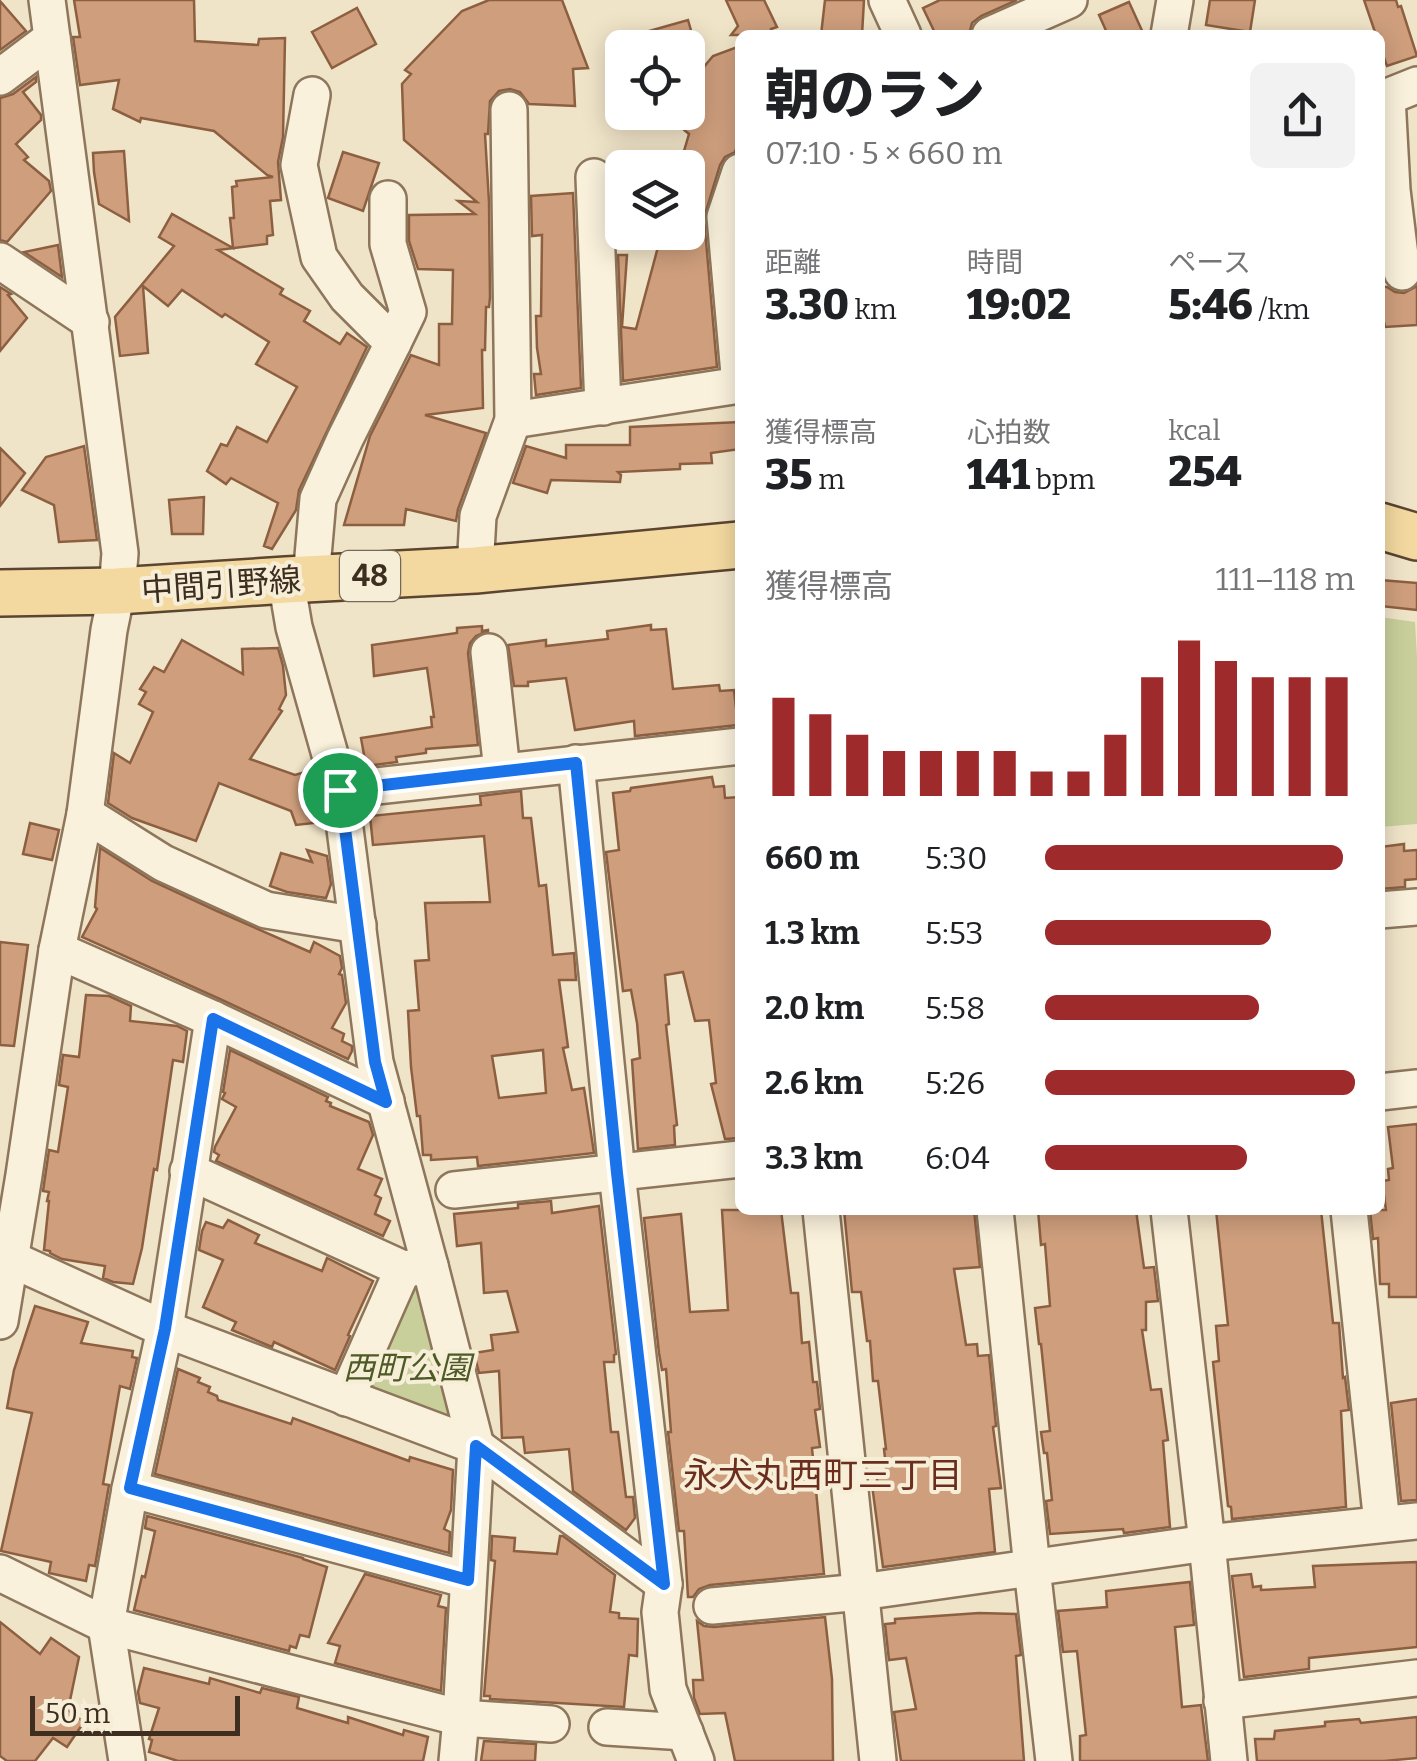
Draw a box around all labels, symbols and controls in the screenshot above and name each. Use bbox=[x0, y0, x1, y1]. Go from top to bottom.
map controls bbox=[605, 30, 705, 250]
button: locate bbox=[605, 30, 705, 130]
text: 朝のラン bbox=[765, 63, 985, 129]
button: share bbox=[1250, 63, 1355, 168]
text: 07:10 · 5 × 660 m bbox=[765, 134, 1002, 172]
button: layers bbox=[605, 150, 705, 250]
text: 距離 bbox=[765, 246, 821, 279]
text: 時間 bbox=[967, 246, 1023, 279]
text: ペース bbox=[1168, 246, 1251, 279]
text: 3.30 bbox=[765, 280, 849, 330]
text: 19:02 bbox=[967, 280, 1071, 330]
text: 5:46 bbox=[1168, 280, 1253, 330]
text: km bbox=[849, 293, 897, 326]
text: /km bbox=[1253, 293, 1310, 326]
text: kcal bbox=[1168, 414, 1220, 447]
text: 獲得標高 bbox=[765, 416, 877, 449]
text: 心拍数 bbox=[967, 416, 1051, 449]
text: 254 bbox=[1168, 447, 1242, 497]
text: 35 bbox=[765, 450, 813, 500]
text: 141 bbox=[967, 450, 1030, 500]
text: m bbox=[813, 463, 845, 496]
text: bpm bbox=[1030, 463, 1095, 496]
road number: 48 bbox=[340, 551, 400, 601]
street label: 中間引野線 bbox=[140, 560, 302, 610]
text: 111–118 m bbox=[1215, 560, 1355, 598]
text: 獲得標高 bbox=[765, 567, 893, 605]
pin bbox=[298, 748, 383, 833]
icon: arrive bbox=[313, 763, 368, 818]
text: 660 m bbox=[765, 839, 859, 877]
text: 5:30 bbox=[925, 839, 988, 877]
text: 1.3 km bbox=[765, 914, 860, 952]
text: 5:53 bbox=[925, 914, 983, 952]
text: 2.0 km bbox=[765, 989, 864, 1027]
text: 5:58 bbox=[925, 989, 985, 1027]
text: 2.6 km bbox=[765, 1064, 864, 1102]
text: 5:26 bbox=[925, 1064, 985, 1102]
text: 3.3 km bbox=[765, 1139, 863, 1177]
text: 6:04 bbox=[925, 1139, 990, 1177]
park label: 西町公園 bbox=[343, 1349, 475, 1387]
district label: 永犬丸西町三丁目 bbox=[683, 1454, 963, 1496]
scale bar bbox=[30, 1691, 240, 1736]
text: 50 m bbox=[45, 1697, 110, 1730]

